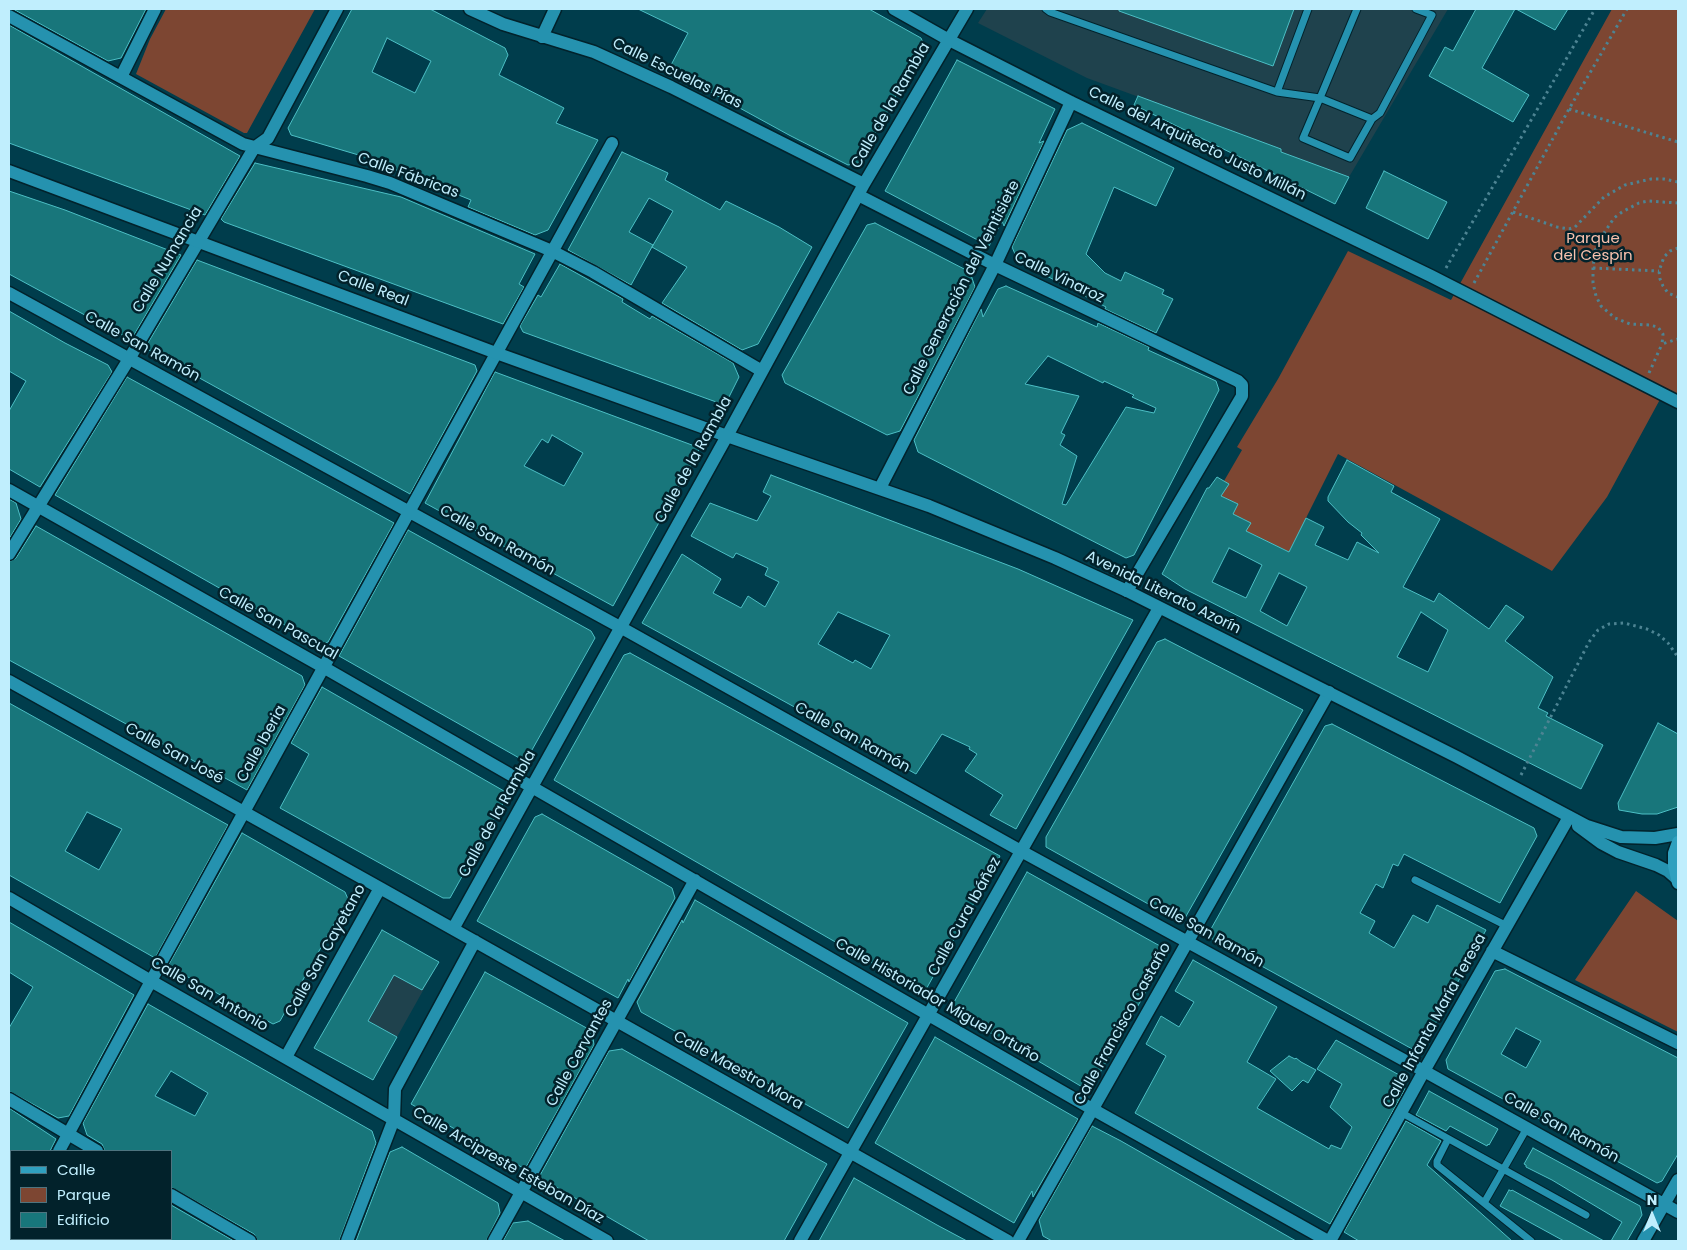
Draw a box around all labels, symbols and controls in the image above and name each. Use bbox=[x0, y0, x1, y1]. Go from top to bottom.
street label: Calle Escuelas Pías bbox=[609, 35, 745, 113]
street label: Calle de la Rambla bbox=[848, 40, 934, 172]
street label: Calle del Arquitecto Justo Millán bbox=[1085, 83, 1309, 205]
street label: Calle Fábricas bbox=[355, 149, 461, 203]
street label: Calle Generación del Veintisiete bbox=[900, 178, 1024, 398]
street label: Calle Numancia bbox=[129, 204, 207, 316]
park label: Parque del Cespín bbox=[1553, 230, 1633, 265]
street label: Calle Vinaroz bbox=[1011, 248, 1107, 308]
street label: Calle Real bbox=[335, 267, 411, 311]
street label: Calle San Ramón bbox=[81, 308, 203, 386]
street label: Calle de la Rambla bbox=[652, 393, 736, 527]
street label: Calle San Ramón bbox=[436, 502, 558, 580]
street label: Avenida Literato Azorín bbox=[1082, 548, 1244, 638]
street label: Calle San Pascual bbox=[215, 584, 341, 664]
street label: Calle San Ramón bbox=[791, 699, 913, 777]
street label: Calle Iberia bbox=[234, 702, 290, 786]
street label: Calle San José bbox=[122, 720, 226, 788]
street label: Calle de la Rambla bbox=[456, 747, 540, 881]
street label: Calle Cura Ibáñez bbox=[925, 854, 1005, 980]
street label: Calle San Cayetano bbox=[282, 881, 370, 1021]
street label: Calle San Ramón bbox=[1145, 894, 1267, 972]
street label: Calle Infanta María Teresa bbox=[1379, 931, 1491, 1111]
street label: Calle Historiador Miguel Ortuño bbox=[832, 935, 1042, 1067]
street label: Calle Francisco Castaño bbox=[1071, 940, 1175, 1108]
street label: Calle San Antonio bbox=[147, 954, 271, 1036]
street label: Calle Cervantes bbox=[543, 996, 617, 1110]
street label: Calle Maestro Mora bbox=[670, 1028, 806, 1114]
street label: Calle San Ramón bbox=[1500, 1089, 1622, 1167]
street label: Calle Arcipreste Esteban Díaz bbox=[409, 1104, 607, 1228]
legend bbox=[10, 1150, 172, 1240]
text: Calle bbox=[57, 1159, 95, 1180]
text: Parque bbox=[57, 1184, 110, 1205]
north arrow bbox=[1627, 1190, 1677, 1240]
text: N bbox=[1647, 1190, 1657, 1210]
text: Edificio bbox=[57, 1209, 110, 1230]

